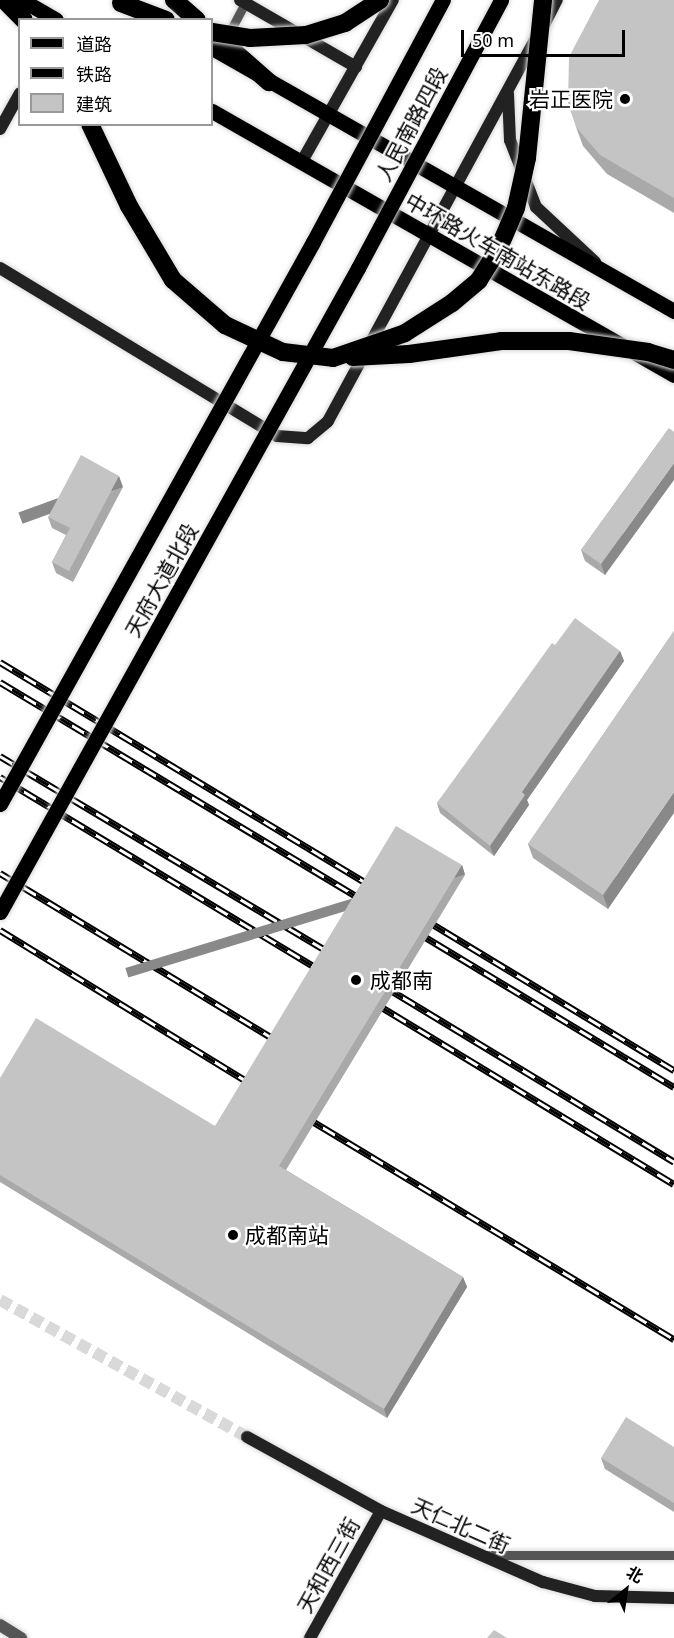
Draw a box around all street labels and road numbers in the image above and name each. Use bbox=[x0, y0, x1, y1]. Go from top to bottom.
street label: 人民南路四段 bbox=[370, 62, 452, 186]
street label: 中环路火车南站东路段 bbox=[401, 188, 595, 314]
street label: 天府大道北段 bbox=[119, 519, 203, 641]
street label: 天仁北二街 bbox=[408, 1492, 514, 1558]
street label: 天和西三街 bbox=[292, 1513, 364, 1617]

